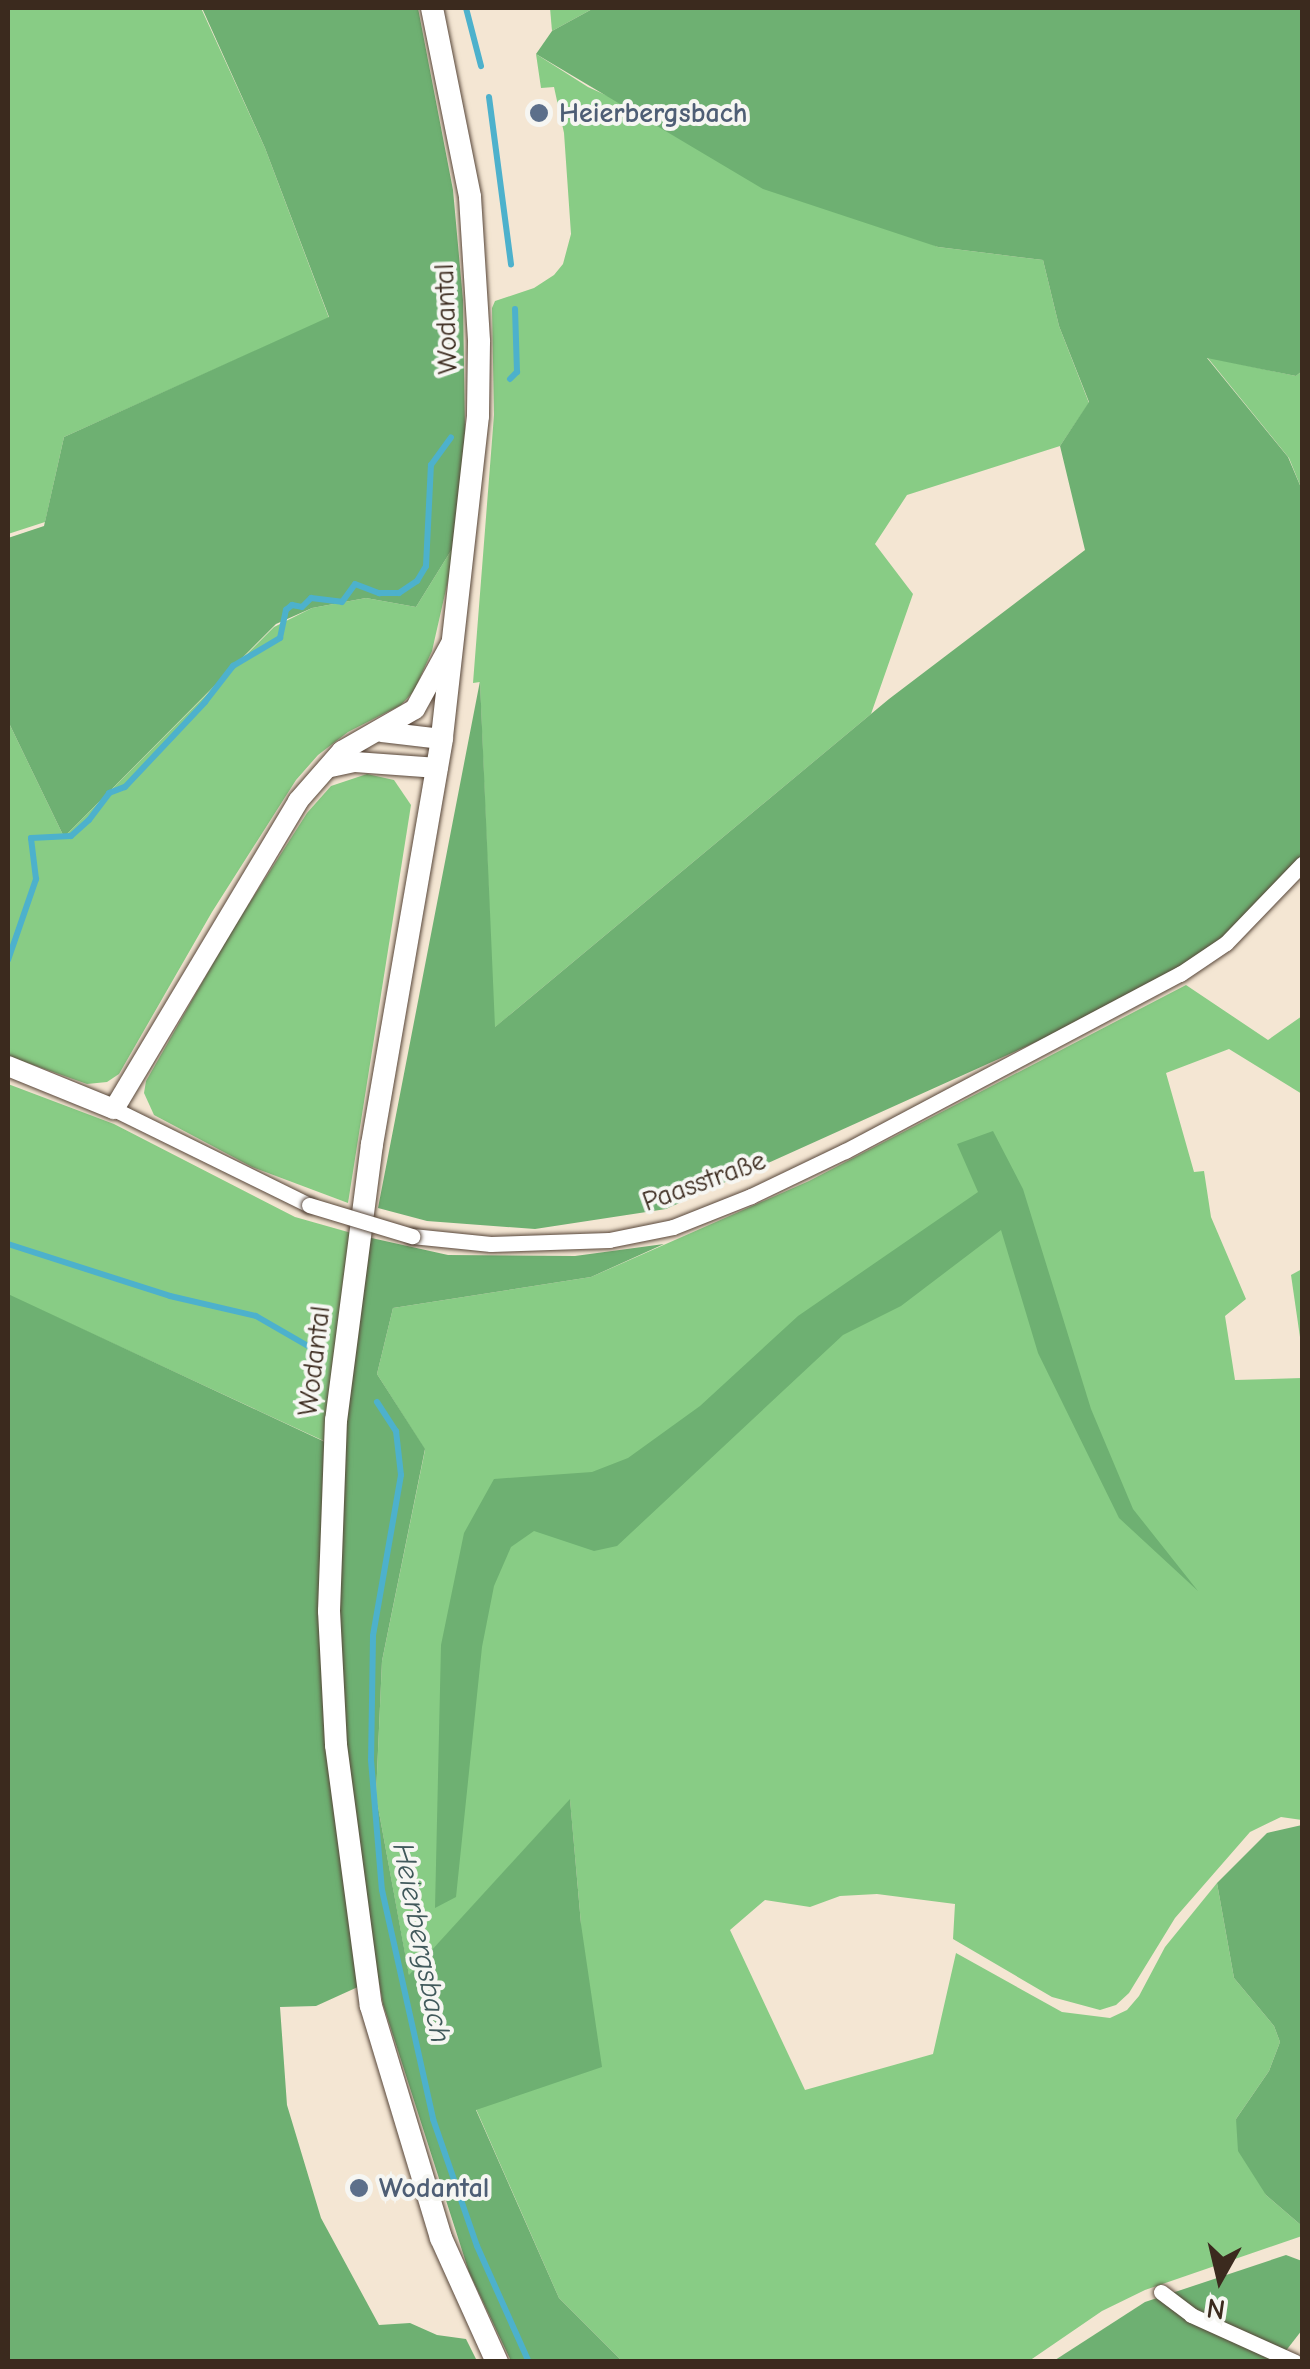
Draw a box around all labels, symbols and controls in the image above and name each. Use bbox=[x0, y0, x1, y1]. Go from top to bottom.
place label: Heierbergsbach bbox=[559, 96, 748, 130]
marker: Heierbergsbach bbox=[528, 102, 550, 124]
street label: Wodantal bbox=[427, 263, 465, 375]
street label: Paasstraße bbox=[638, 1143, 770, 1219]
street label: Wodantal bbox=[291, 1304, 337, 1418]
water label: Heierbergsbach bbox=[384, 1840, 458, 2046]
place label: Wodantal bbox=[379, 2171, 489, 2205]
marker: Wodantal bbox=[348, 2177, 370, 2199]
north arrow bbox=[1170, 2229, 1270, 2329]
text: N bbox=[1205, 2292, 1227, 2326]

